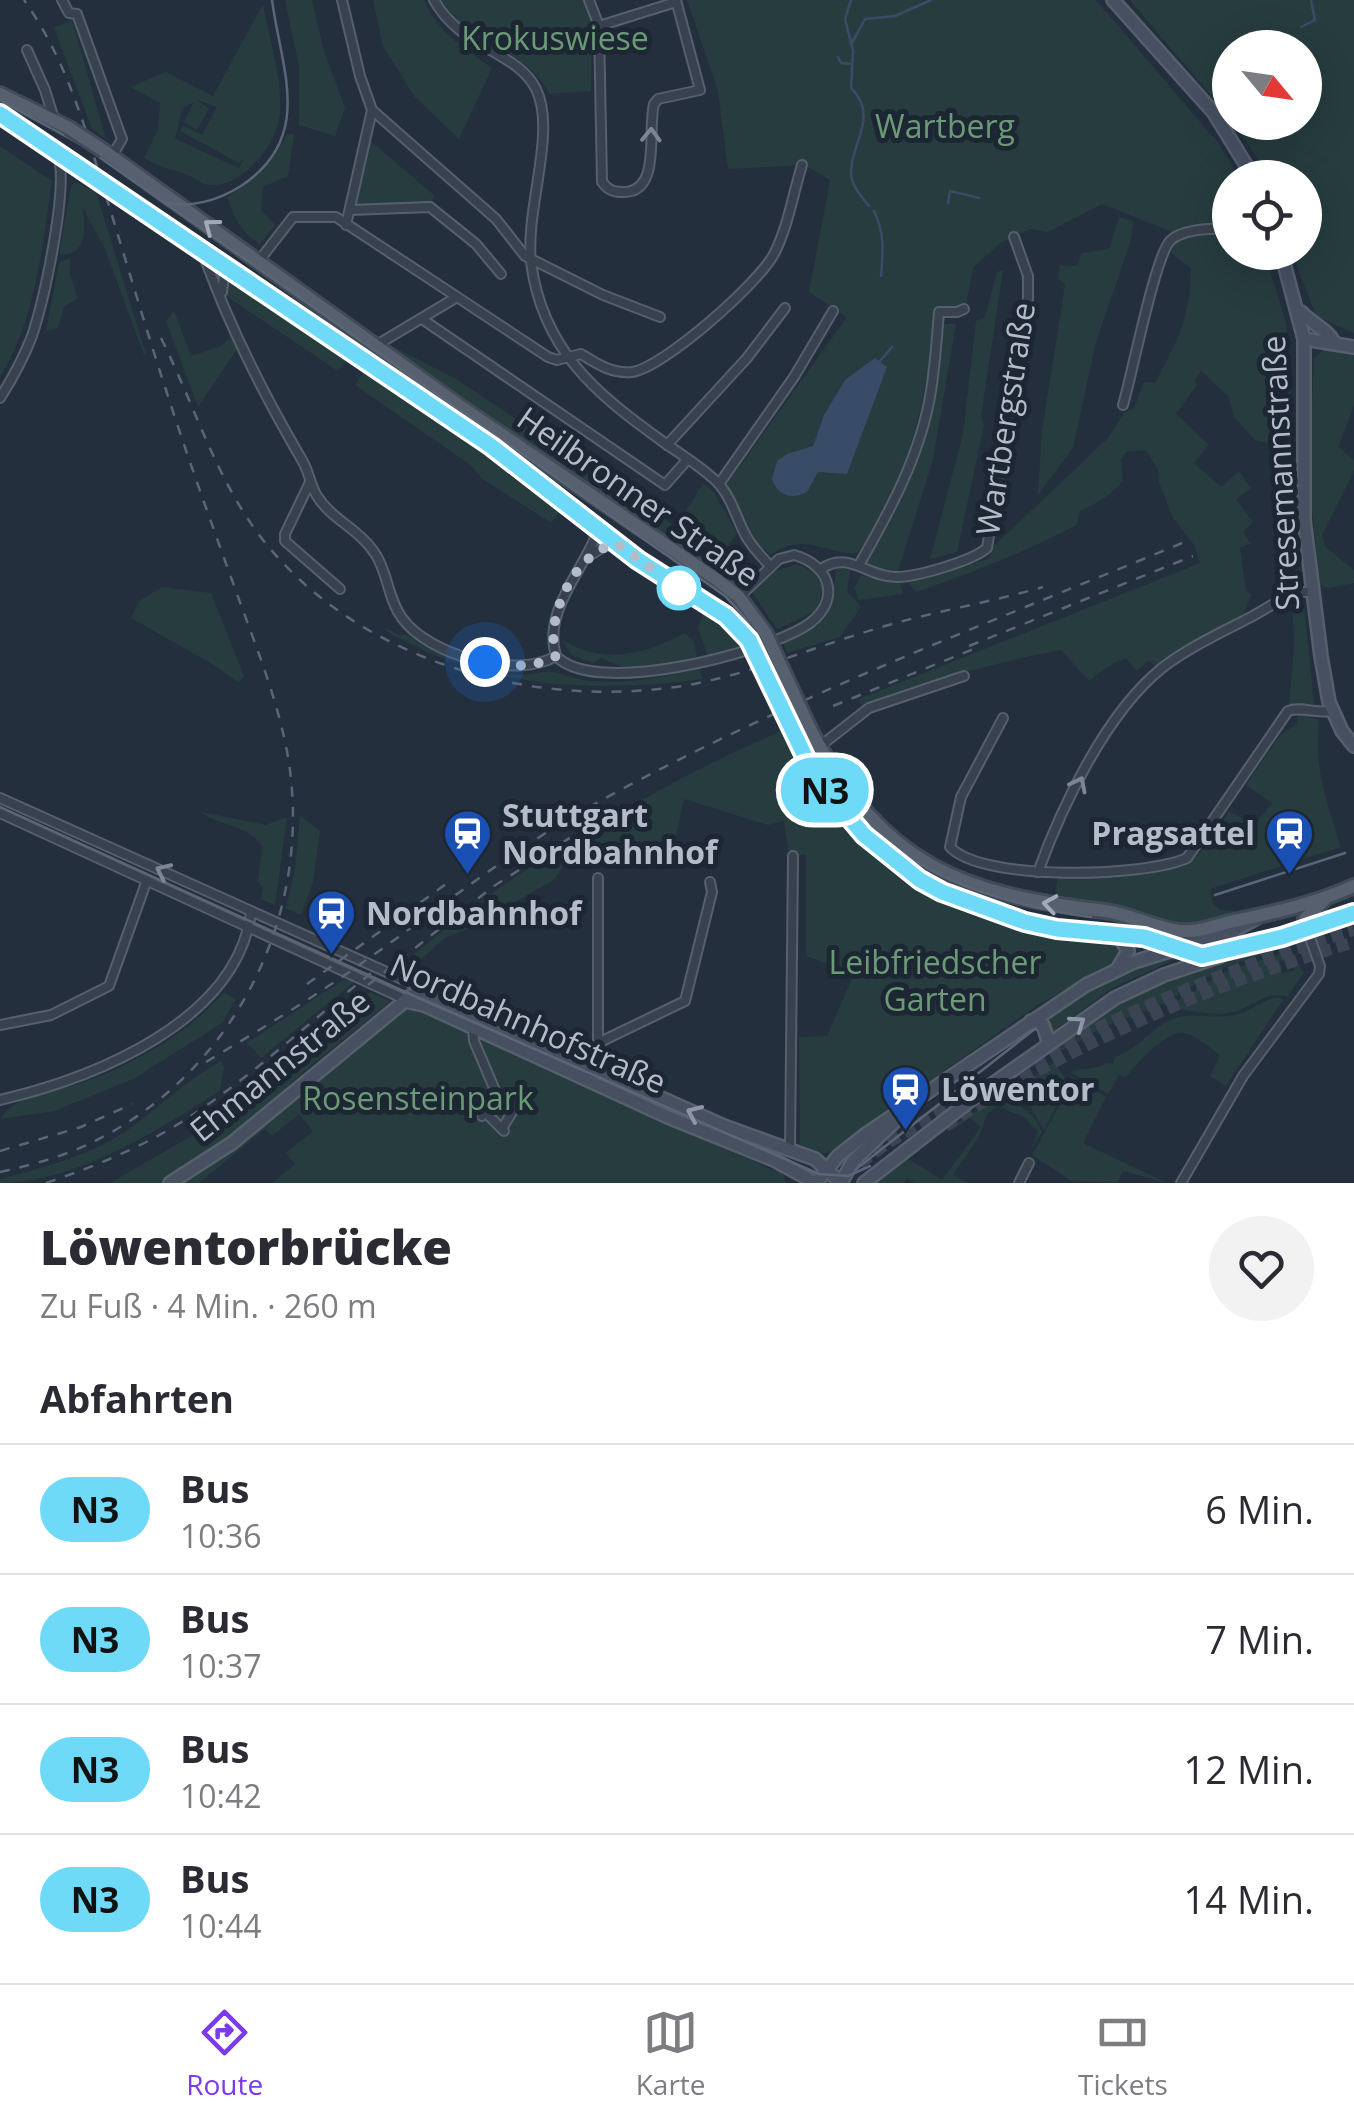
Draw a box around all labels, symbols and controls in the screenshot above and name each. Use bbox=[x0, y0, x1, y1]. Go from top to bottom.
park label: Krokuswiese bbox=[461, 16, 649, 59]
north arrow bbox=[1212, 30, 1322, 140]
map controls bbox=[1212, 30, 1322, 270]
park label: Wartberg bbox=[875, 104, 1015, 147]
one-way arrow bbox=[640, 126, 661, 142]
button: locate bbox=[1212, 160, 1322, 270]
one-way arrow bbox=[204, 221, 222, 238]
street label: Wartbergstraße bbox=[965, 299, 1044, 538]
street label: Stresemannstraße bbox=[1251, 335, 1308, 612]
street label: Heilbronner Straße bbox=[509, 396, 768, 595]
unlabelled marker bbox=[658, 567, 700, 609]
your location bbox=[460, 637, 510, 687]
line badge: N3 bbox=[780, 758, 870, 822]
text: N3 bbox=[801, 767, 849, 814]
one-way arrow bbox=[1067, 776, 1087, 794]
place label: Stuttgart Nordbahnhof bbox=[502, 793, 719, 873]
station icon: Stuttgart Nordbahnhof bbox=[441, 808, 493, 876]
station icon: Pragsattel bbox=[1264, 808, 1316, 876]
place label: Pragsattel bbox=[1091, 811, 1255, 854]
one-way arrow bbox=[155, 864, 173, 884]
station icon: Nordbahnhof bbox=[305, 888, 357, 956]
place label: Nordbahnhof bbox=[366, 891, 583, 934]
one-way arrow bbox=[1042, 895, 1059, 916]
park label: Leibfriedscher Garten bbox=[828, 940, 1042, 1020]
street label: Nordbahnhofstraße bbox=[384, 942, 673, 1103]
street label: Ehmannstraße bbox=[180, 979, 378, 1151]
one-way arrow bbox=[1067, 1017, 1085, 1035]
station icon: Löwentor bbox=[880, 1064, 932, 1132]
place label: Löwentor bbox=[941, 1067, 1094, 1110]
park label: Rosensteinpark bbox=[302, 1076, 534, 1119]
one-way arrow bbox=[686, 1105, 704, 1125]
text: Löwentorbrücke bbox=[40, 1214, 452, 1279]
button: heart bbox=[1209, 1216, 1314, 1321]
text: Zu Fuß · 4 Min. · 260 m bbox=[40, 1284, 377, 1327]
text: Abfahrten bbox=[40, 1372, 234, 1424]
text: Bus bbox=[180, 1462, 249, 1514]
text: 6 Min. bbox=[1205, 1483, 1314, 1535]
text: N3 bbox=[71, 1486, 119, 1533]
text: 10:36 bbox=[180, 1514, 262, 1557]
text: Bus bbox=[180, 1592, 249, 1644]
text: 7 Min. bbox=[1205, 1613, 1314, 1665]
text: N3 bbox=[71, 1616, 119, 1663]
text: 10:37 bbox=[180, 1644, 262, 1687]
text: Bus bbox=[180, 1722, 249, 1774]
text: 12 Min. bbox=[1184, 1743, 1314, 1795]
text: N3 bbox=[71, 1746, 119, 1793]
text: 10:42 bbox=[180, 1774, 262, 1817]
text: Bus bbox=[180, 1852, 249, 1904]
text: 14 Min. bbox=[1184, 1873, 1314, 1925]
text: N3 bbox=[71, 1876, 119, 1923]
text: 10:44 bbox=[180, 1904, 262, 1947]
tab: Route bbox=[186, 2005, 263, 2103]
tab: Karte bbox=[636, 2005, 706, 2103]
tab: Tickets bbox=[1078, 2005, 1168, 2103]

